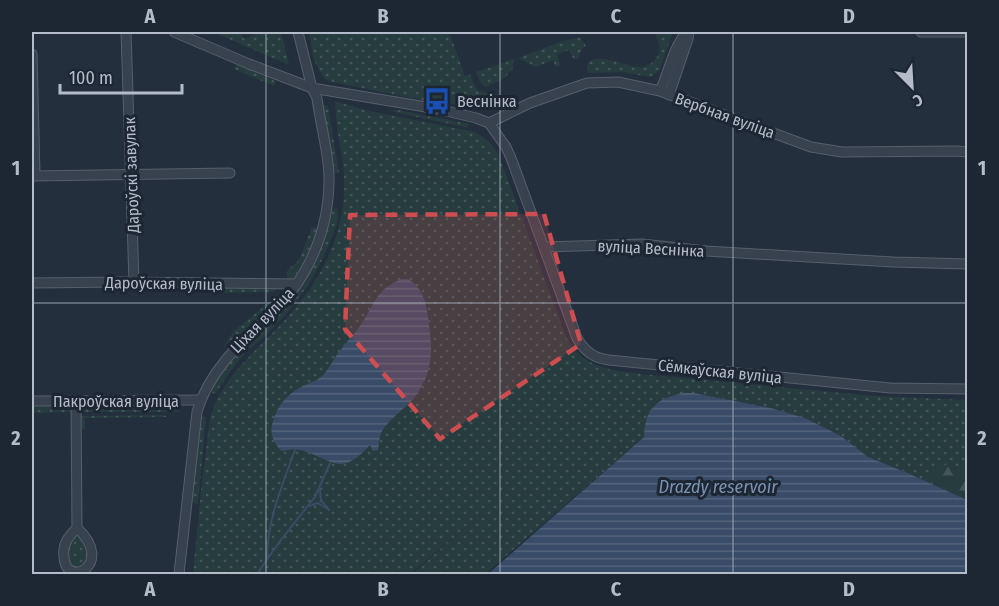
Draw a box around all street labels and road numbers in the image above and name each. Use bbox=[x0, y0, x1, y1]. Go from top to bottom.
street label: Вербная вуліца bbox=[672, 89, 778, 142]
street label: Дароўскі завулак bbox=[120, 116, 143, 234]
street label: вуліца Веснінка bbox=[597, 236, 705, 261]
street label: Дароўская вуліца bbox=[104, 273, 223, 294]
street label: Ціхая вуліца bbox=[227, 284, 298, 357]
street label: Сёмкаўская вуліца bbox=[657, 356, 783, 387]
street label: Пакроўская вуліца bbox=[53, 392, 179, 411]

